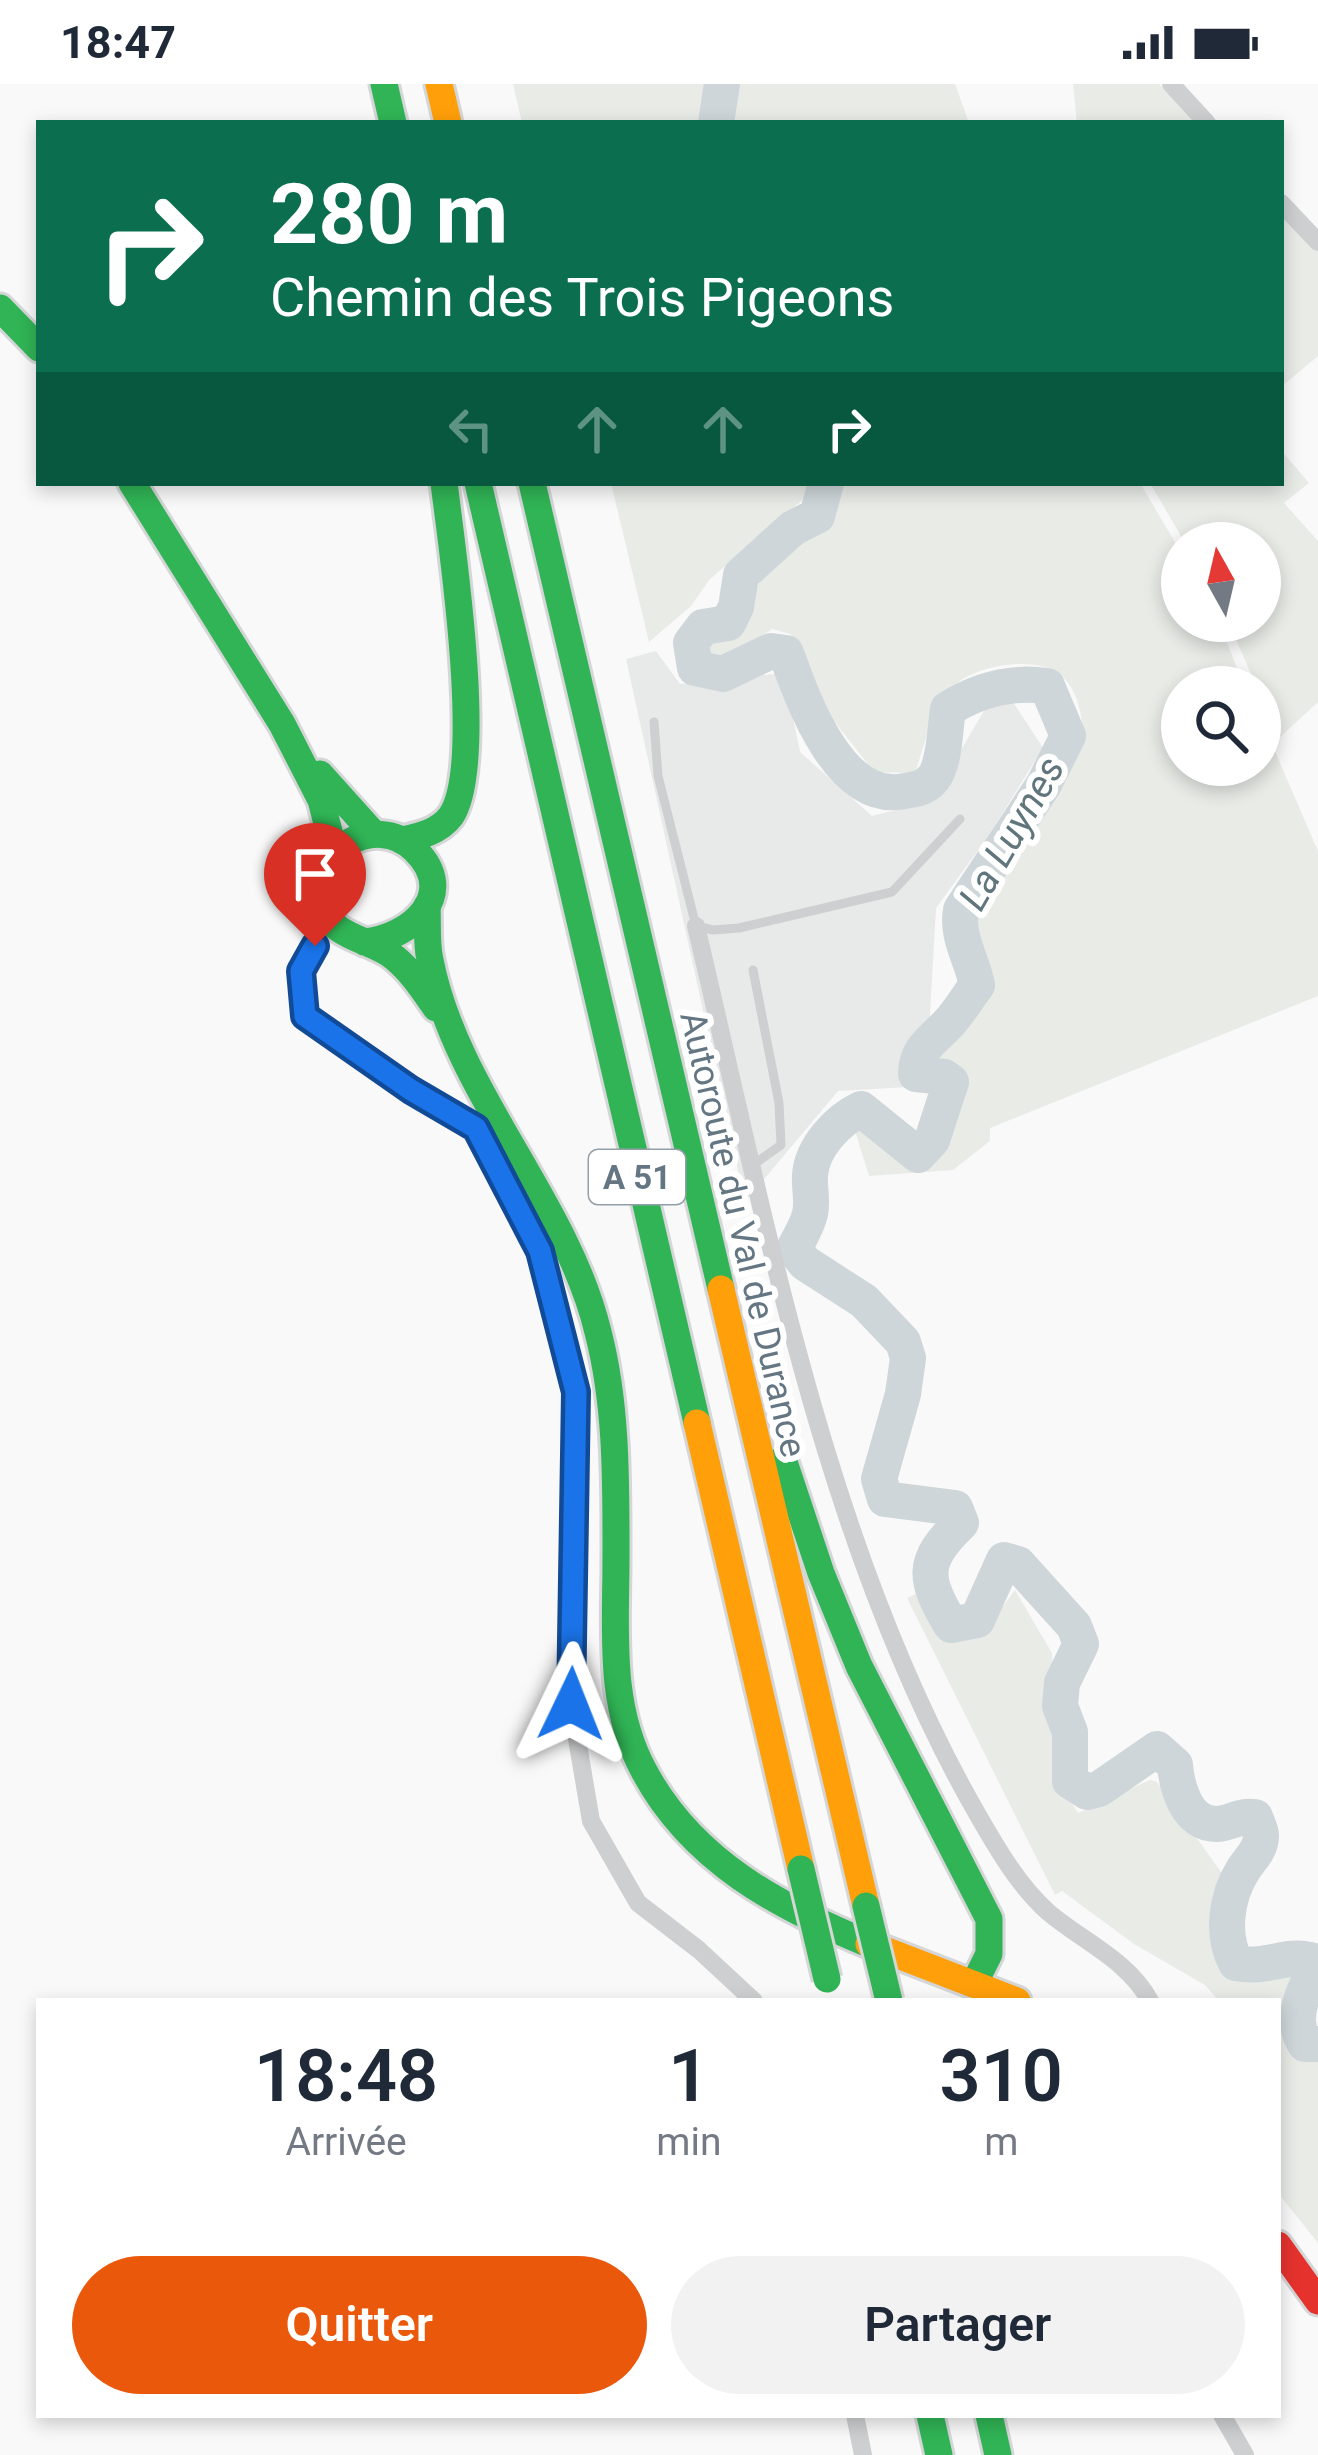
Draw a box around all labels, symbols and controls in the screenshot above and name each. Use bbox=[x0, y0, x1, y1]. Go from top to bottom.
text: 18:47 bbox=[60, 16, 176, 69]
text: 280 m bbox=[270, 165, 508, 264]
icon: right bbox=[72, 168, 228, 324]
text: Chemin des Trois Pigeons bbox=[270, 266, 894, 329]
icon: left bbox=[438, 396, 504, 462]
icon: ahead bbox=[564, 396, 630, 462]
icon: ahead bbox=[690, 396, 756, 462]
icon: right bbox=[816, 396, 882, 462]
north arrow bbox=[1161, 522, 1281, 642]
map controls bbox=[1161, 522, 1281, 786]
button: search bbox=[1161, 666, 1281, 786]
water label: La Luynes bbox=[950, 749, 1074, 918]
pin bbox=[264, 823, 366, 946]
icon: arrive bbox=[282, 841, 348, 907]
street label: Autoroute du Val de Durance bbox=[671, 1007, 815, 1461]
road number: A 51 bbox=[589, 1150, 685, 1204]
position arrow bbox=[508, 1641, 634, 1767]
text: 18:48 bbox=[254, 2034, 438, 2119]
text: 1 bbox=[668, 2034, 709, 2119]
text: 310 bbox=[940, 2034, 1063, 2119]
text: Arrivée bbox=[285, 2119, 407, 2165]
text: min bbox=[656, 2119, 721, 2165]
text: m bbox=[984, 2119, 1018, 2165]
button: Quitter bbox=[72, 2256, 647, 2394]
button: Partager bbox=[671, 2256, 1245, 2394]

